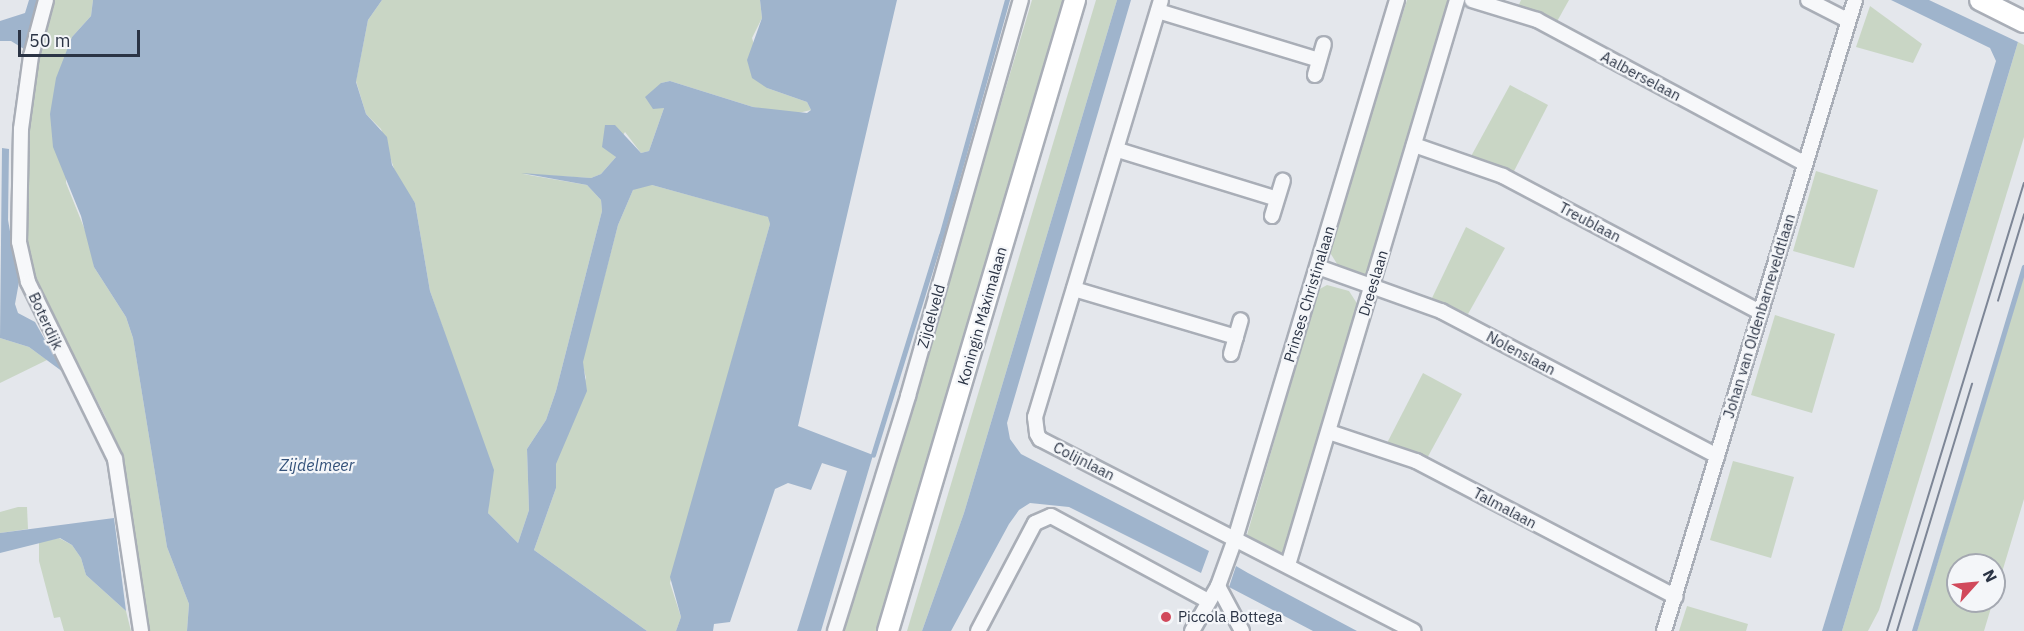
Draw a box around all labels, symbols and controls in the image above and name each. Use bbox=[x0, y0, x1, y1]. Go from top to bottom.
scale bar bbox=[21, 18, 142, 56]
text: 50 m bbox=[29, 29, 71, 52]
street label: Aalberselaan bbox=[1598, 47, 1684, 105]
street label: Treublaan bbox=[1556, 198, 1624, 246]
street label: Johan van Oldenbarneveldtlaan bbox=[1719, 211, 1799, 421]
street label: Prinses Christinalaan bbox=[1280, 224, 1338, 364]
street label: Koningin Máximalaan bbox=[954, 245, 1010, 387]
street label: Dreeslaan bbox=[1354, 248, 1392, 318]
street label: Zijdelveld bbox=[913, 282, 949, 350]
street label: Boterdijk bbox=[25, 289, 67, 353]
street label: Nolenslaan bbox=[1483, 327, 1559, 379]
street label: Colijnlaan bbox=[1050, 438, 1118, 484]
water label: Zijdelmeer bbox=[280, 455, 354, 475]
street label: Talmalaan bbox=[1470, 484, 1540, 532]
north arrow bbox=[1946, 553, 2006, 613]
text: N bbox=[1979, 566, 2002, 585]
place label: Piccola Bottega bbox=[1178, 608, 1282, 626]
marker: Piccola Bottega bbox=[1159, 610, 1173, 624]

